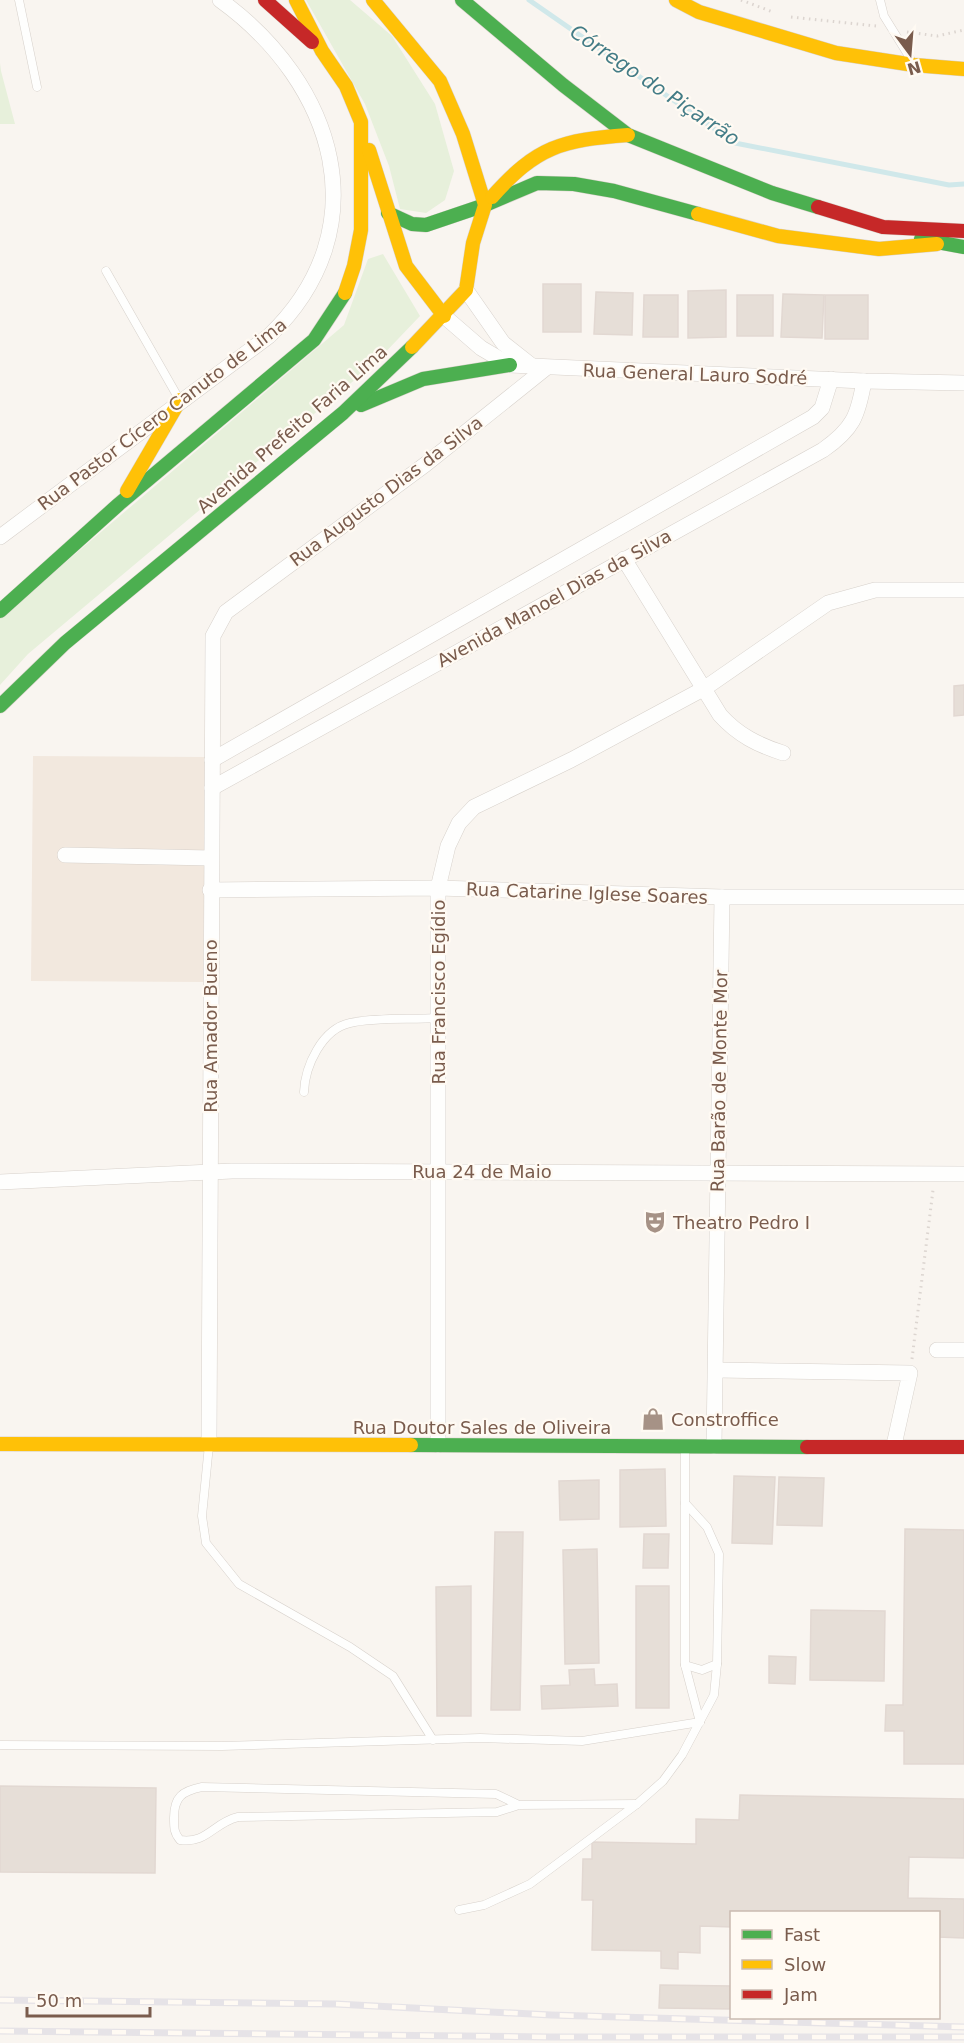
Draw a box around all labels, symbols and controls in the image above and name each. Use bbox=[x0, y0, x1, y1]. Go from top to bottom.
water label: Córrego do Piçarrão bbox=[566, 19, 744, 151]
north arrow bbox=[880, 24, 940, 84]
text: N bbox=[905, 57, 923, 79]
street label: Rua Pastor Cícero Canuto de Lima bbox=[34, 314, 290, 514]
street label: Avenida Prefeito Faria Lima bbox=[193, 341, 391, 517]
street label: Rua General Lauro Sodré bbox=[582, 360, 808, 388]
street label: Rua Augusto Dias da Silva bbox=[285, 412, 487, 570]
street label: Avenida Manoel Dias da Silva bbox=[433, 525, 675, 671]
street label: Rua Catarine Iglese Soares bbox=[466, 878, 708, 908]
street label: Rua Francisco Egídio bbox=[428, 900, 449, 1084]
street label: Rua Amador Bueno bbox=[200, 939, 221, 1113]
street label: Rua Barão de Monte Mor bbox=[707, 969, 731, 1192]
street label: Rua 24 de Maio bbox=[412, 1161, 552, 1182]
theatre icon: Theatro Pedro I bbox=[642, 1209, 668, 1235]
place label: Theatro Pedro I bbox=[672, 1212, 810, 1233]
shop icon: Constroffice bbox=[640, 1406, 666, 1432]
place label: Constroffice bbox=[671, 1409, 779, 1430]
street label: Rua Doutor Sales de Oliveira bbox=[353, 1417, 611, 1438]
legend bbox=[730, 1911, 940, 2019]
text: Fast bbox=[784, 1924, 820, 1945]
text: Slow bbox=[784, 1954, 826, 1975]
scale bar bbox=[27, 1980, 150, 2018]
text: Jam bbox=[783, 1984, 818, 2005]
text: 50 m bbox=[36, 1990, 82, 2011]

